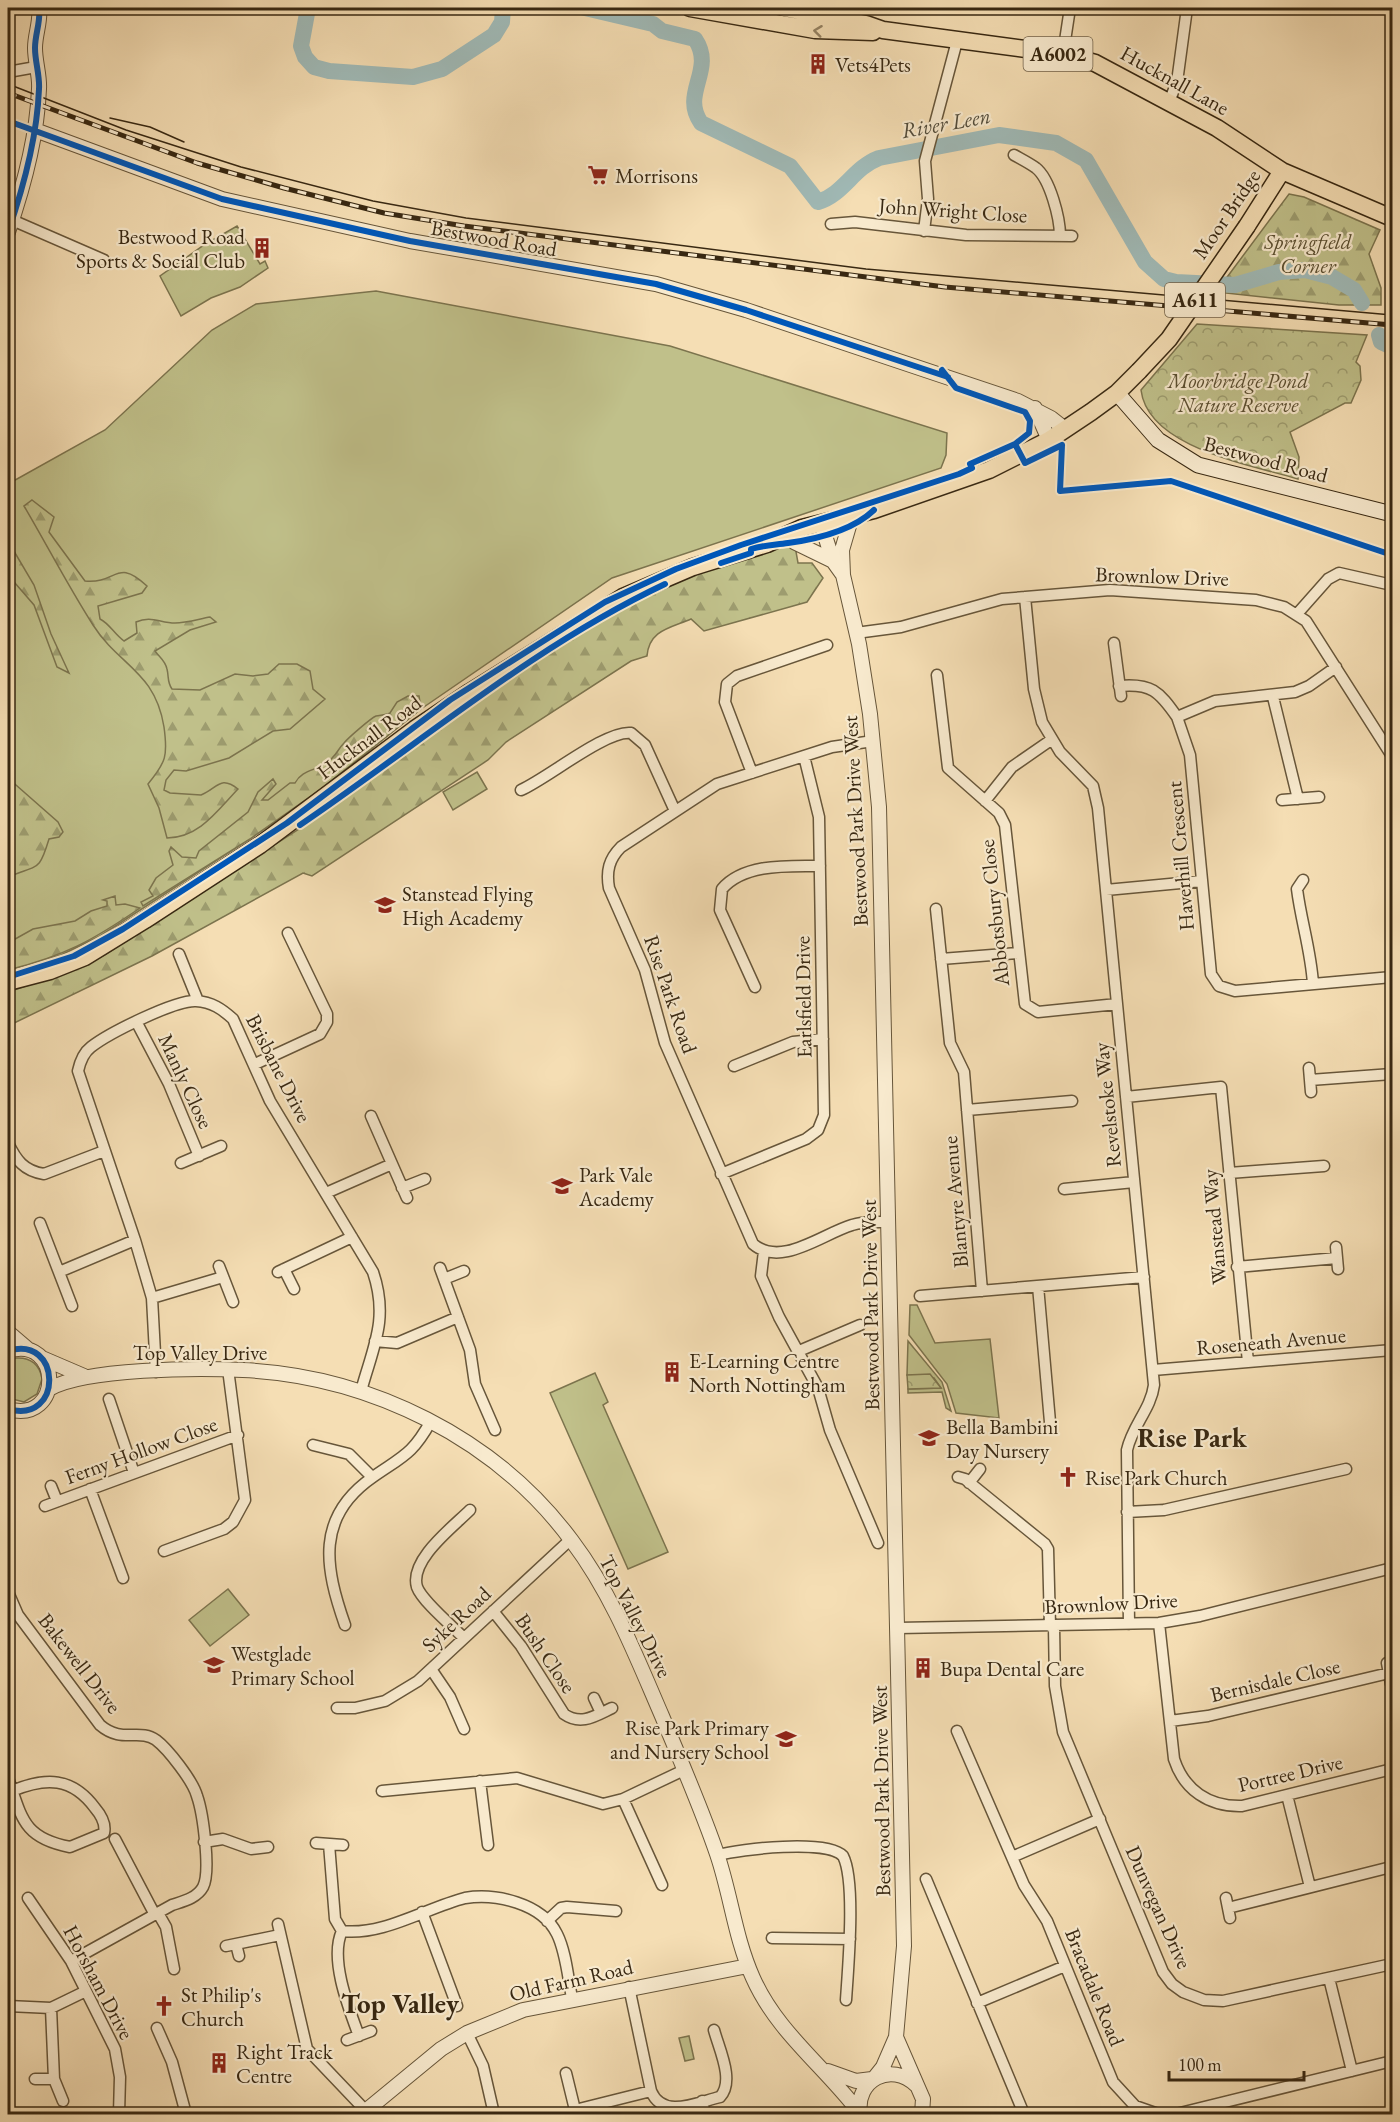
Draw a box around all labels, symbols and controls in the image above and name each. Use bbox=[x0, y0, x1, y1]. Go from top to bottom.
one-way arrow bbox=[813, 25, 822, 37]
road number: A6002 bbox=[1024, 37, 1092, 71]
street label: Hucknall Lane bbox=[1116, 39, 1234, 121]
place label: Vets4Pets bbox=[835, 51, 911, 78]
building icon: Vets4Pets bbox=[806, 52, 830, 76]
water label: River Leen bbox=[899, 101, 993, 145]
place label: Morrisons bbox=[615, 162, 698, 189]
supermarket icon: Morrisons bbox=[586, 163, 610, 187]
street label: Moor Bridge bbox=[1186, 164, 1266, 264]
street label: John Wright Close bbox=[876, 191, 1028, 229]
street label: Bestwood Road bbox=[429, 214, 559, 262]
place label: Bestwood Road Sports & Social Club bbox=[76, 223, 245, 274]
park label: Springfield Corner bbox=[1263, 228, 1352, 279]
building icon: Bestwood Road Sports & Social Club bbox=[250, 236, 274, 260]
road number: A611 bbox=[1165, 283, 1225, 317]
park label: Moorbridge Pond Nature Reserve bbox=[1166, 367, 1308, 418]
street label: Bestwood Road bbox=[1201, 429, 1331, 489]
street label: Brownlow Drive bbox=[1095, 560, 1229, 592]
street label: Hucknall Road bbox=[311, 689, 427, 785]
street label: Bestwood Park Drive West bbox=[836, 714, 874, 927]
street label: Haverhill Crescent bbox=[1160, 780, 1200, 932]
street label: Abbotsbury Close bbox=[973, 838, 1015, 989]
place label: Stanstead Flying High Academy bbox=[402, 880, 534, 931]
school or university icon: Stanstead Flying High Academy bbox=[373, 893, 397, 917]
street label: Rise Park Road bbox=[638, 931, 704, 1057]
street label: Earlsfield Drive bbox=[788, 936, 818, 1058]
street label: Brisbane Drive bbox=[240, 1009, 318, 1127]
street label: Manly Close bbox=[152, 1029, 220, 1133]
street label: Revelstoke Way bbox=[1087, 1041, 1127, 1169]
street label: Blantyre Avenue bbox=[936, 1135, 974, 1269]
place label: Park Vale Academy bbox=[578, 1161, 654, 1212]
street label: Wanstead Way bbox=[1195, 1167, 1232, 1286]
school or university icon: Park Vale Academy bbox=[550, 1174, 574, 1198]
street label: Bestwood Park Drive West bbox=[855, 1199, 885, 1411]
street label: Roseneath Avenue bbox=[1195, 1321, 1347, 1361]
street label: Top Valley Drive bbox=[133, 1339, 267, 1366]
place label: E-Learning Centre North Nottingham bbox=[689, 1347, 846, 1398]
building icon: E-Learning Centre North Nottingham bbox=[660, 1360, 684, 1384]
street label: Ferny Hollow Close bbox=[61, 1410, 221, 1490]
place label: Bella Bambini Day Nursery bbox=[946, 1413, 1058, 1464]
district label: Rise Park bbox=[1137, 1420, 1248, 1455]
school or university icon: Bella Bambini Day Nursery bbox=[917, 1426, 941, 1450]
place label: Rise Park Church bbox=[1085, 1464, 1228, 1491]
church icon: Rise Park Church bbox=[1056, 1465, 1080, 1489]
street label: Top Valley Drive bbox=[593, 1550, 679, 1682]
street label: Syke Road bbox=[416, 1580, 497, 1658]
street label: Brownlow Drive bbox=[1044, 1586, 1178, 1620]
street label: Bakewell Drive bbox=[32, 1607, 128, 1719]
street label: Bush Close bbox=[510, 1608, 582, 1698]
place label: Westglade Primary School bbox=[231, 1640, 355, 1691]
street label: Bernisdale Close bbox=[1208, 1652, 1342, 1708]
school or university icon: Westglade Primary School bbox=[202, 1653, 226, 1677]
place label: Bupa Dental Care bbox=[940, 1655, 1084, 1682]
building icon: Bupa Dental Care bbox=[911, 1656, 935, 1680]
street label: Bestwood Park Drive West bbox=[866, 1685, 896, 1897]
place label: Rise Park Primary and Nursery School bbox=[610, 1714, 770, 1765]
school or university icon: Rise Park Primary and Nursery School bbox=[774, 1727, 798, 1751]
street label: Portree Drive bbox=[1235, 1748, 1345, 1798]
street label: Dunvegan Drive bbox=[1120, 1841, 1198, 1973]
street label: Horsham Drive bbox=[58, 1920, 140, 2044]
street label: Bracadale Road bbox=[1059, 1924, 1131, 2050]
street label: Old Farm Road bbox=[507, 1953, 636, 2007]
place label: St Philip's Church bbox=[181, 1981, 261, 2032]
district label: Top Valley bbox=[341, 1986, 460, 2021]
church icon: St Philip's Church bbox=[152, 1994, 176, 2018]
place label: Right Track Centre bbox=[236, 2038, 334, 2089]
scale bar bbox=[1169, 2044, 1304, 2082]
building icon: Right Track Centre bbox=[207, 2051, 231, 2075]
text: 100 m bbox=[1178, 2053, 1222, 2076]

